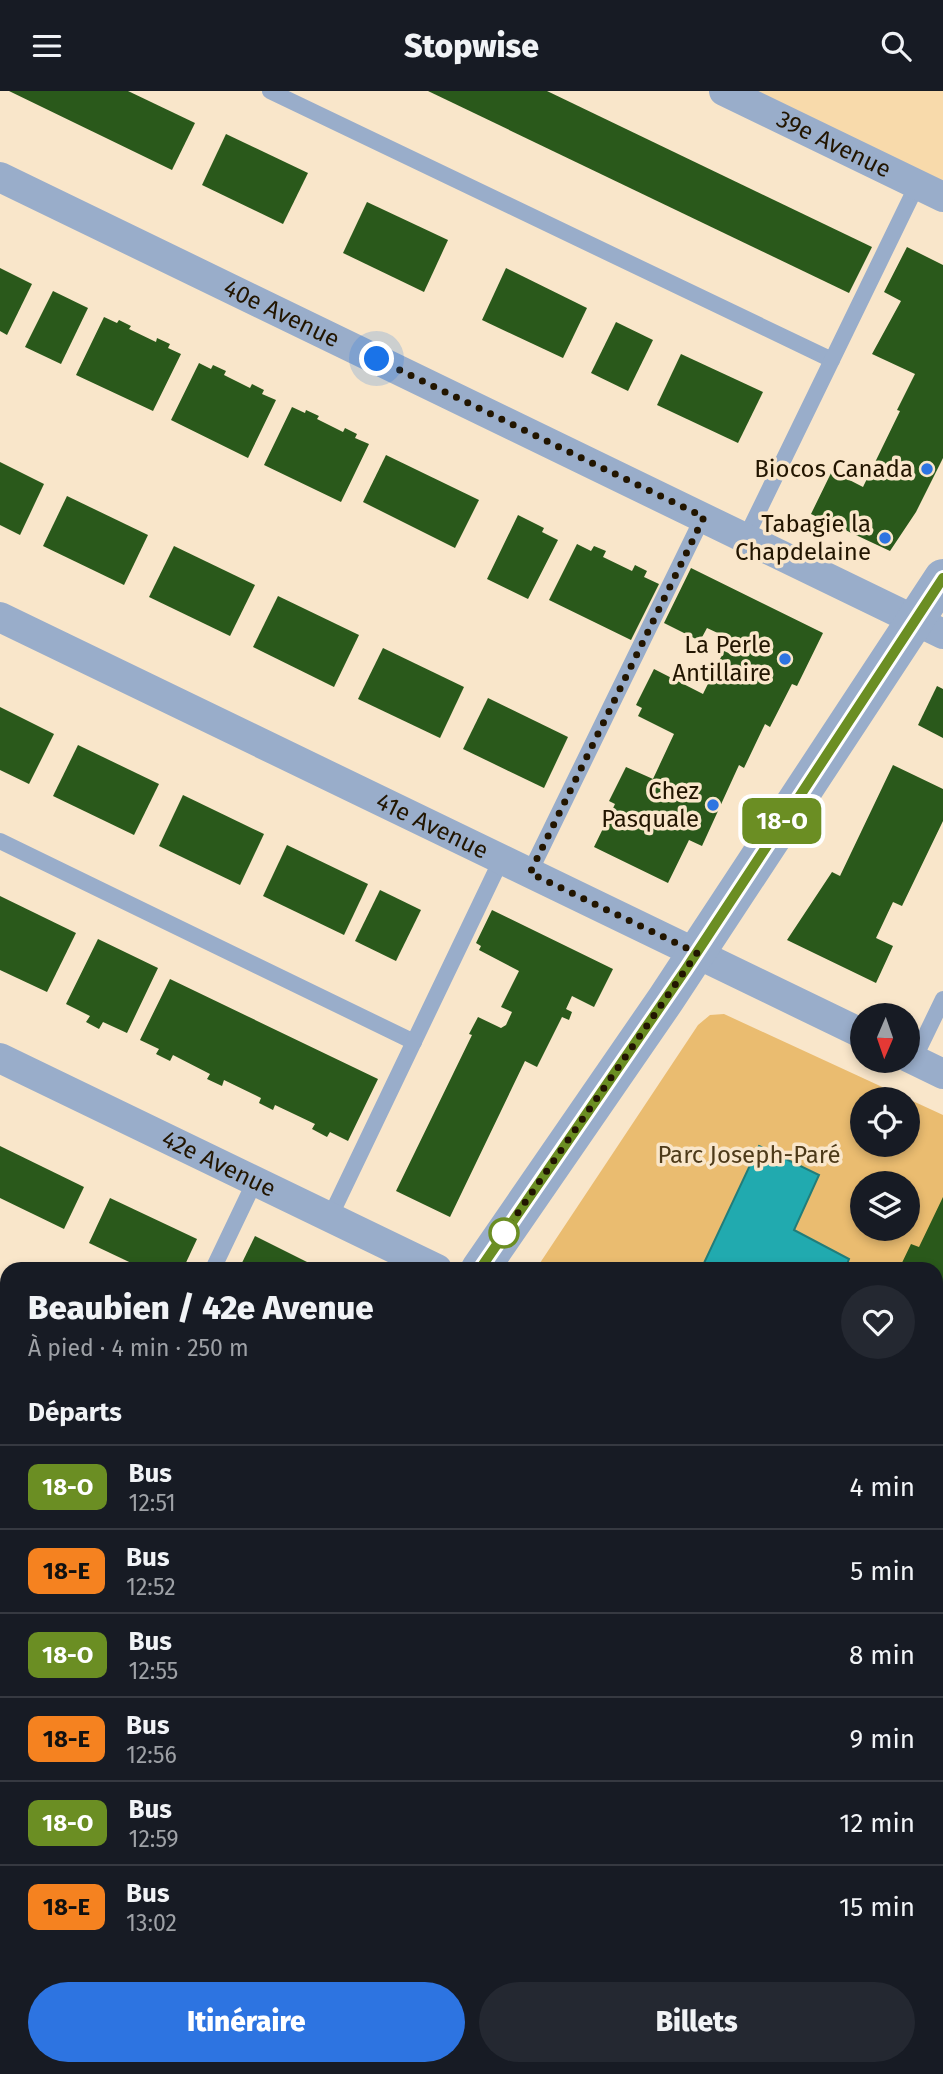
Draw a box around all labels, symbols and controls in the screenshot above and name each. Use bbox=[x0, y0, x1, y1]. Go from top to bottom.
icon: menu bbox=[28, 27, 66, 65]
text: Stopwise bbox=[404, 27, 539, 65]
icon: search bbox=[877, 27, 915, 65]
street label: 39e Avenue bbox=[772, 105, 895, 184]
street label: 40e Avenue bbox=[219, 274, 344, 353]
your location bbox=[359, 341, 394, 376]
place label: Biocos Canada bbox=[754, 455, 913, 483]
marker: Biocos Canada bbox=[919, 461, 935, 477]
place label: Tabagie la Chapdelaine bbox=[735, 510, 871, 566]
marker: Tabagie la Chapdelaine bbox=[877, 530, 893, 546]
place label: La Perle Antillaire bbox=[672, 631, 771, 687]
marker: La Perle Antillaire bbox=[777, 651, 793, 667]
place label: Chez Pasquale bbox=[601, 777, 699, 833]
street label: 41e Avenue bbox=[372, 787, 493, 865]
marker: Chez Pasquale bbox=[705, 797, 721, 813]
line badge: 18-O bbox=[733, 798, 831, 844]
text: 18-O bbox=[756, 807, 808, 835]
north arrow bbox=[850, 1003, 920, 1073]
map controls bbox=[850, 1003, 920, 1241]
button: locate bbox=[850, 1087, 920, 1157]
street label: 42e Avenue bbox=[157, 1124, 280, 1203]
park label: Parc Joseph-Paré bbox=[658, 1141, 840, 1169]
button: layers bbox=[850, 1171, 920, 1241]
unlabelled marker bbox=[489, 1218, 519, 1248]
button: heart bbox=[841, 1285, 915, 1359]
text: Beaubien / 42e Avenue bbox=[28, 1288, 374, 1328]
text: À pied · 4 min · 250 m bbox=[28, 1334, 249, 1362]
text: Départs bbox=[28, 1397, 122, 1428]
text: Bus bbox=[128, 1458, 172, 1489]
text: 4 min bbox=[849, 1472, 915, 1503]
text: 18-O bbox=[42, 1473, 93, 1501]
text: 12:51 bbox=[128, 1489, 176, 1517]
text: Bus bbox=[126, 1542, 169, 1573]
text: 5 min bbox=[850, 1556, 915, 1587]
text: 18-E bbox=[43, 1557, 90, 1585]
text: 12:52 bbox=[126, 1573, 176, 1601]
text: Bus bbox=[128, 1626, 172, 1657]
text: 8 min bbox=[849, 1640, 915, 1671]
text: 18-O bbox=[42, 1641, 93, 1669]
text: 12:55 bbox=[128, 1657, 178, 1685]
text: Bus bbox=[126, 1710, 169, 1741]
text: 9 min bbox=[850, 1724, 915, 1755]
text: 18-E bbox=[43, 1725, 90, 1753]
text: 12:56 bbox=[126, 1741, 177, 1769]
text: Bus bbox=[128, 1794, 172, 1825]
text: 12 min bbox=[839, 1808, 915, 1839]
text: 18-O bbox=[42, 1809, 93, 1837]
text: 12:59 bbox=[128, 1825, 179, 1853]
text: Bus bbox=[126, 1878, 169, 1909]
text: 15 min bbox=[839, 1892, 915, 1923]
text: 18-E bbox=[43, 1893, 90, 1921]
text: 13:02 bbox=[126, 1909, 177, 1937]
button: Itinéraire bbox=[28, 1982, 465, 2062]
button: Billets bbox=[479, 1982, 915, 2062]

